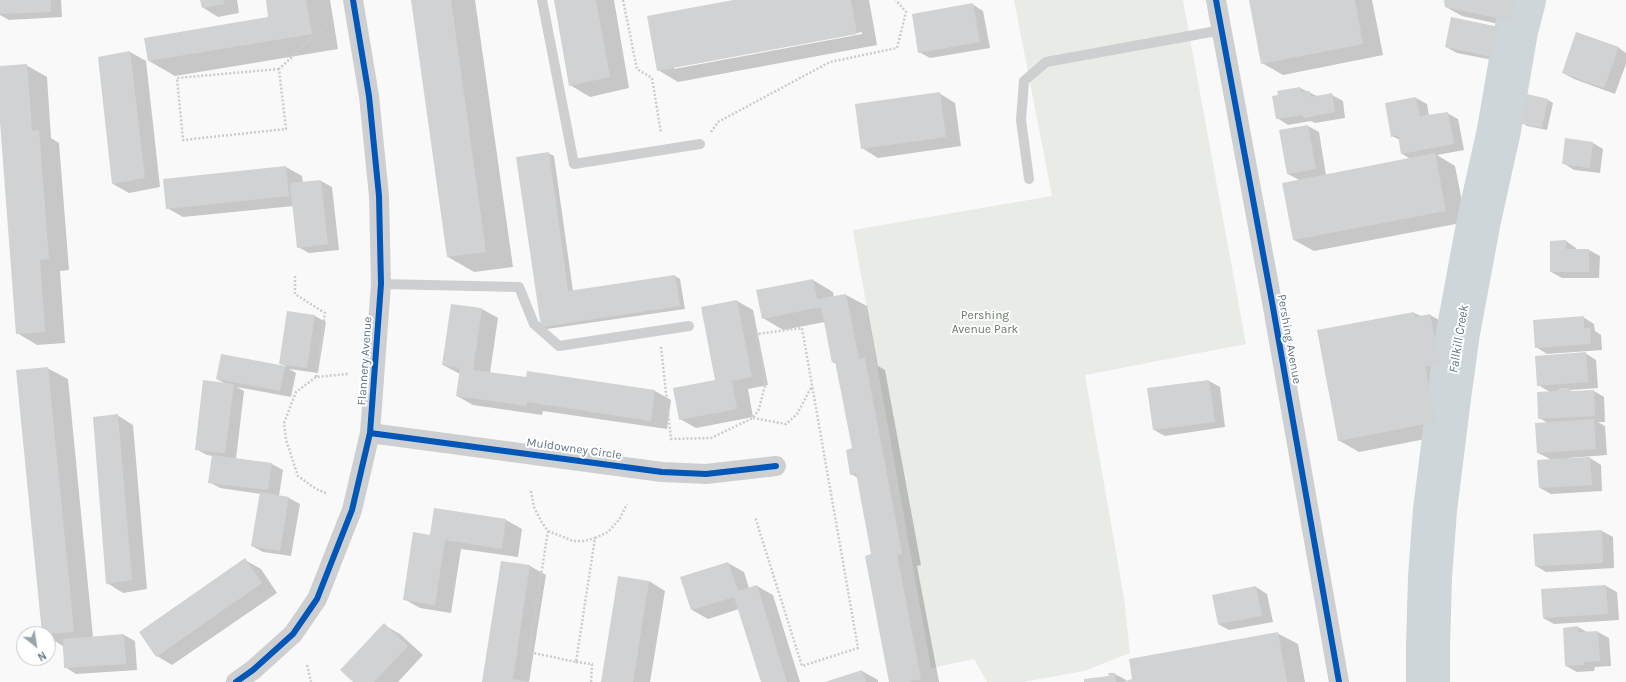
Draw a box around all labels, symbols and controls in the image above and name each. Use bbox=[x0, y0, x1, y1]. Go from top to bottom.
street label: Pershing Avenue bbox=[1274, 293, 1304, 385]
water label: Fallkill Creek bbox=[1446, 304, 1472, 374]
park label: Pershing Avenue Park bbox=[952, 309, 1018, 337]
street label: Flannery Avenue bbox=[355, 316, 375, 406]
street label: Muldowney Circle bbox=[525, 435, 623, 463]
north arrow bbox=[16, 626, 56, 666]
text: N bbox=[35, 648, 48, 664]

